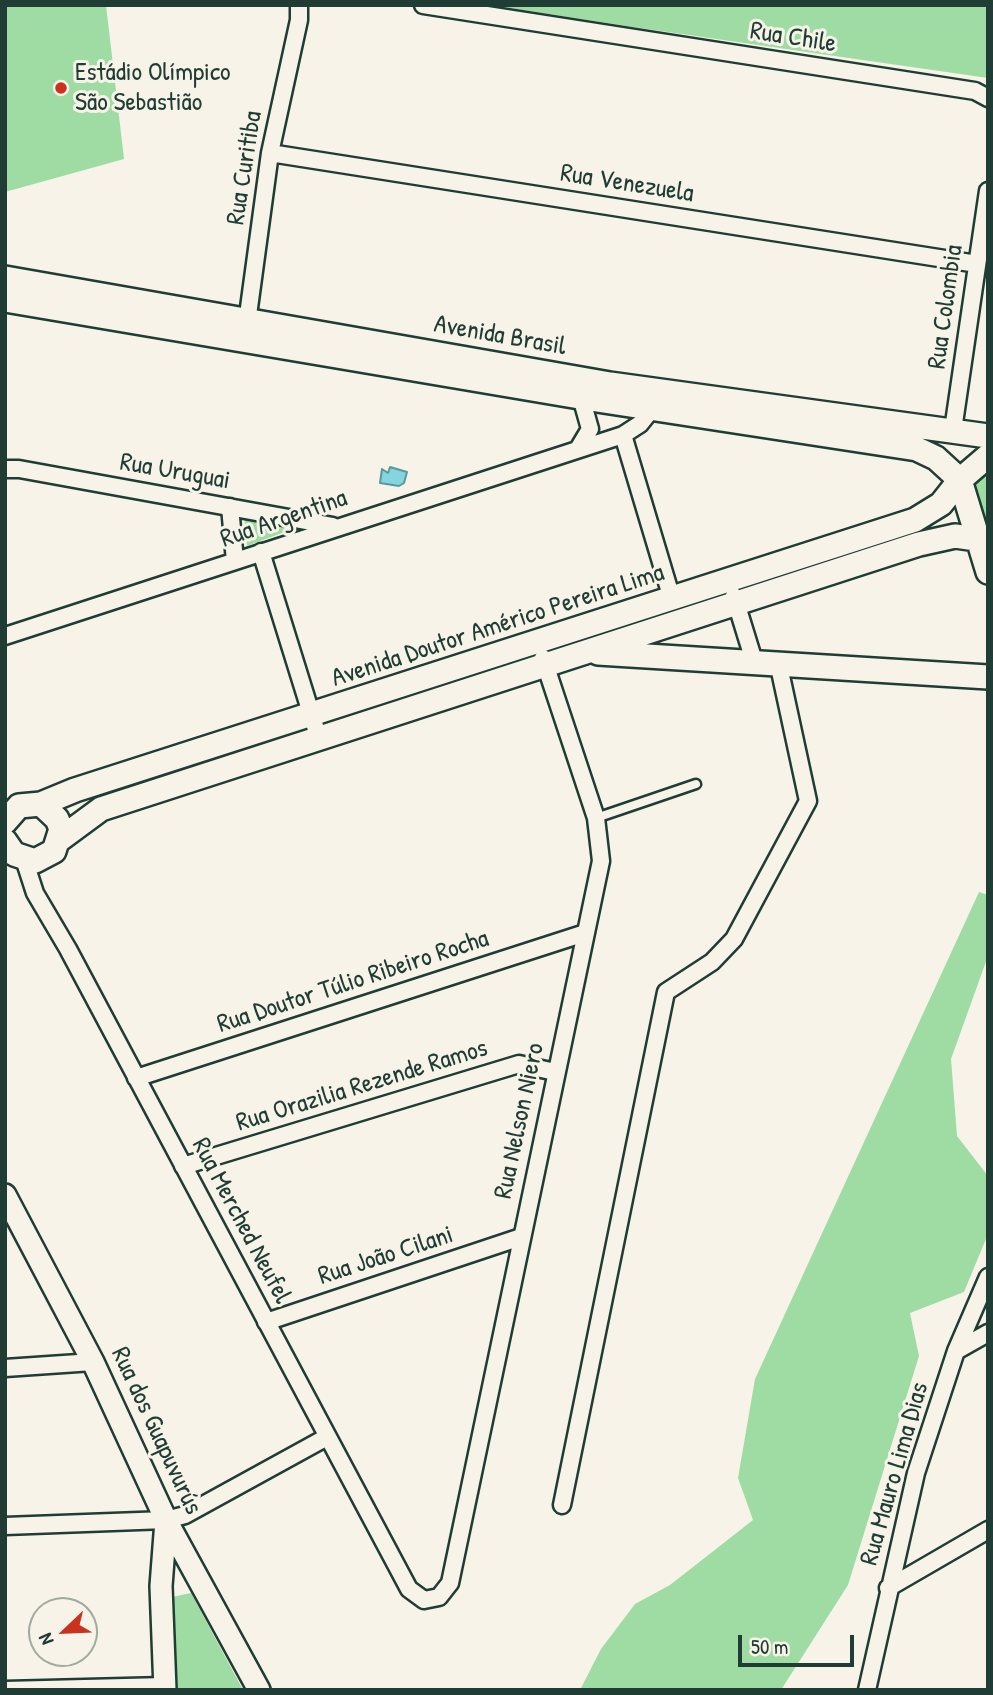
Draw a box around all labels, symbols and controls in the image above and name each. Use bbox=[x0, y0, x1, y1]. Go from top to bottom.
street label: Rua Chile bbox=[748, 16, 838, 60]
place label: Estádio Olímpico São Sebastião bbox=[75, 57, 230, 119]
marker: Estádio Olímpico São Sebastião bbox=[53, 80, 69, 96]
street label: Rua Curitiba bbox=[221, 109, 269, 227]
street label: Rua Venezuela bbox=[558, 158, 696, 210]
street label: Rua Colombia bbox=[922, 243, 970, 371]
street label: Avenida Brasil bbox=[432, 309, 568, 363]
street label: Rua Uruguai bbox=[118, 447, 232, 497]
street label: Rua Argentina bbox=[217, 483, 351, 555]
street label: Avenida Doutor Américo Pereira Lima bbox=[328, 557, 668, 695]
street label: Rua Doutor Túlio Ribeiro Rocha bbox=[213, 923, 493, 1041]
street label: Rua Orazilia Rezende Ramos bbox=[233, 1033, 491, 1139]
street label: Rua Nelson Niero bbox=[488, 1040, 552, 1202]
street label: Rua Merched Neufel bbox=[184, 1133, 298, 1309]
street label: Rua João Cilani bbox=[315, 1220, 457, 1292]
street label: Rua dos Guapuvurús bbox=[104, 1342, 208, 1520]
street label: Rua Mauro Lima Dias bbox=[854, 1379, 936, 1569]
north arrow bbox=[28, 1597, 98, 1667]
scale bar bbox=[741, 1622, 856, 1666]
text: N bbox=[32, 1630, 59, 1649]
text: 50 m bbox=[751, 1632, 788, 1661]

